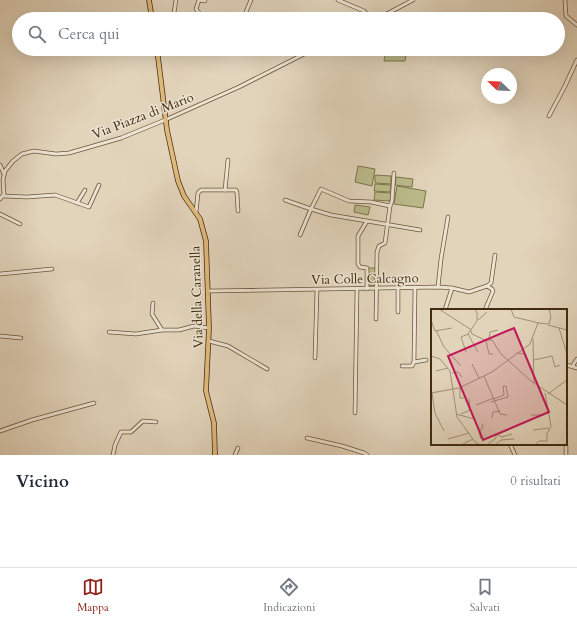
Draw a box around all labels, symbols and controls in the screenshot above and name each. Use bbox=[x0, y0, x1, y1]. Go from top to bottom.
search box bbox=[12, 12, 565, 56]
icon: search bbox=[26, 23, 48, 45]
text: Cerca qui bbox=[58, 24, 120, 44]
north arrow bbox=[481, 68, 517, 104]
street label: Via Piazza di Mario bbox=[90, 88, 196, 144]
street label: Via della Caranella bbox=[186, 245, 208, 348]
street label: Via Colle Calcagno bbox=[311, 269, 419, 289]
inset map bbox=[431, 309, 567, 445]
text: Vicino bbox=[16, 470, 69, 493]
text: 0 risultati bbox=[510, 472, 561, 490]
tab: Mappa bbox=[77, 576, 109, 615]
tab: Indicazioni bbox=[263, 576, 315, 615]
tab: Salvati bbox=[470, 576, 500, 615]

